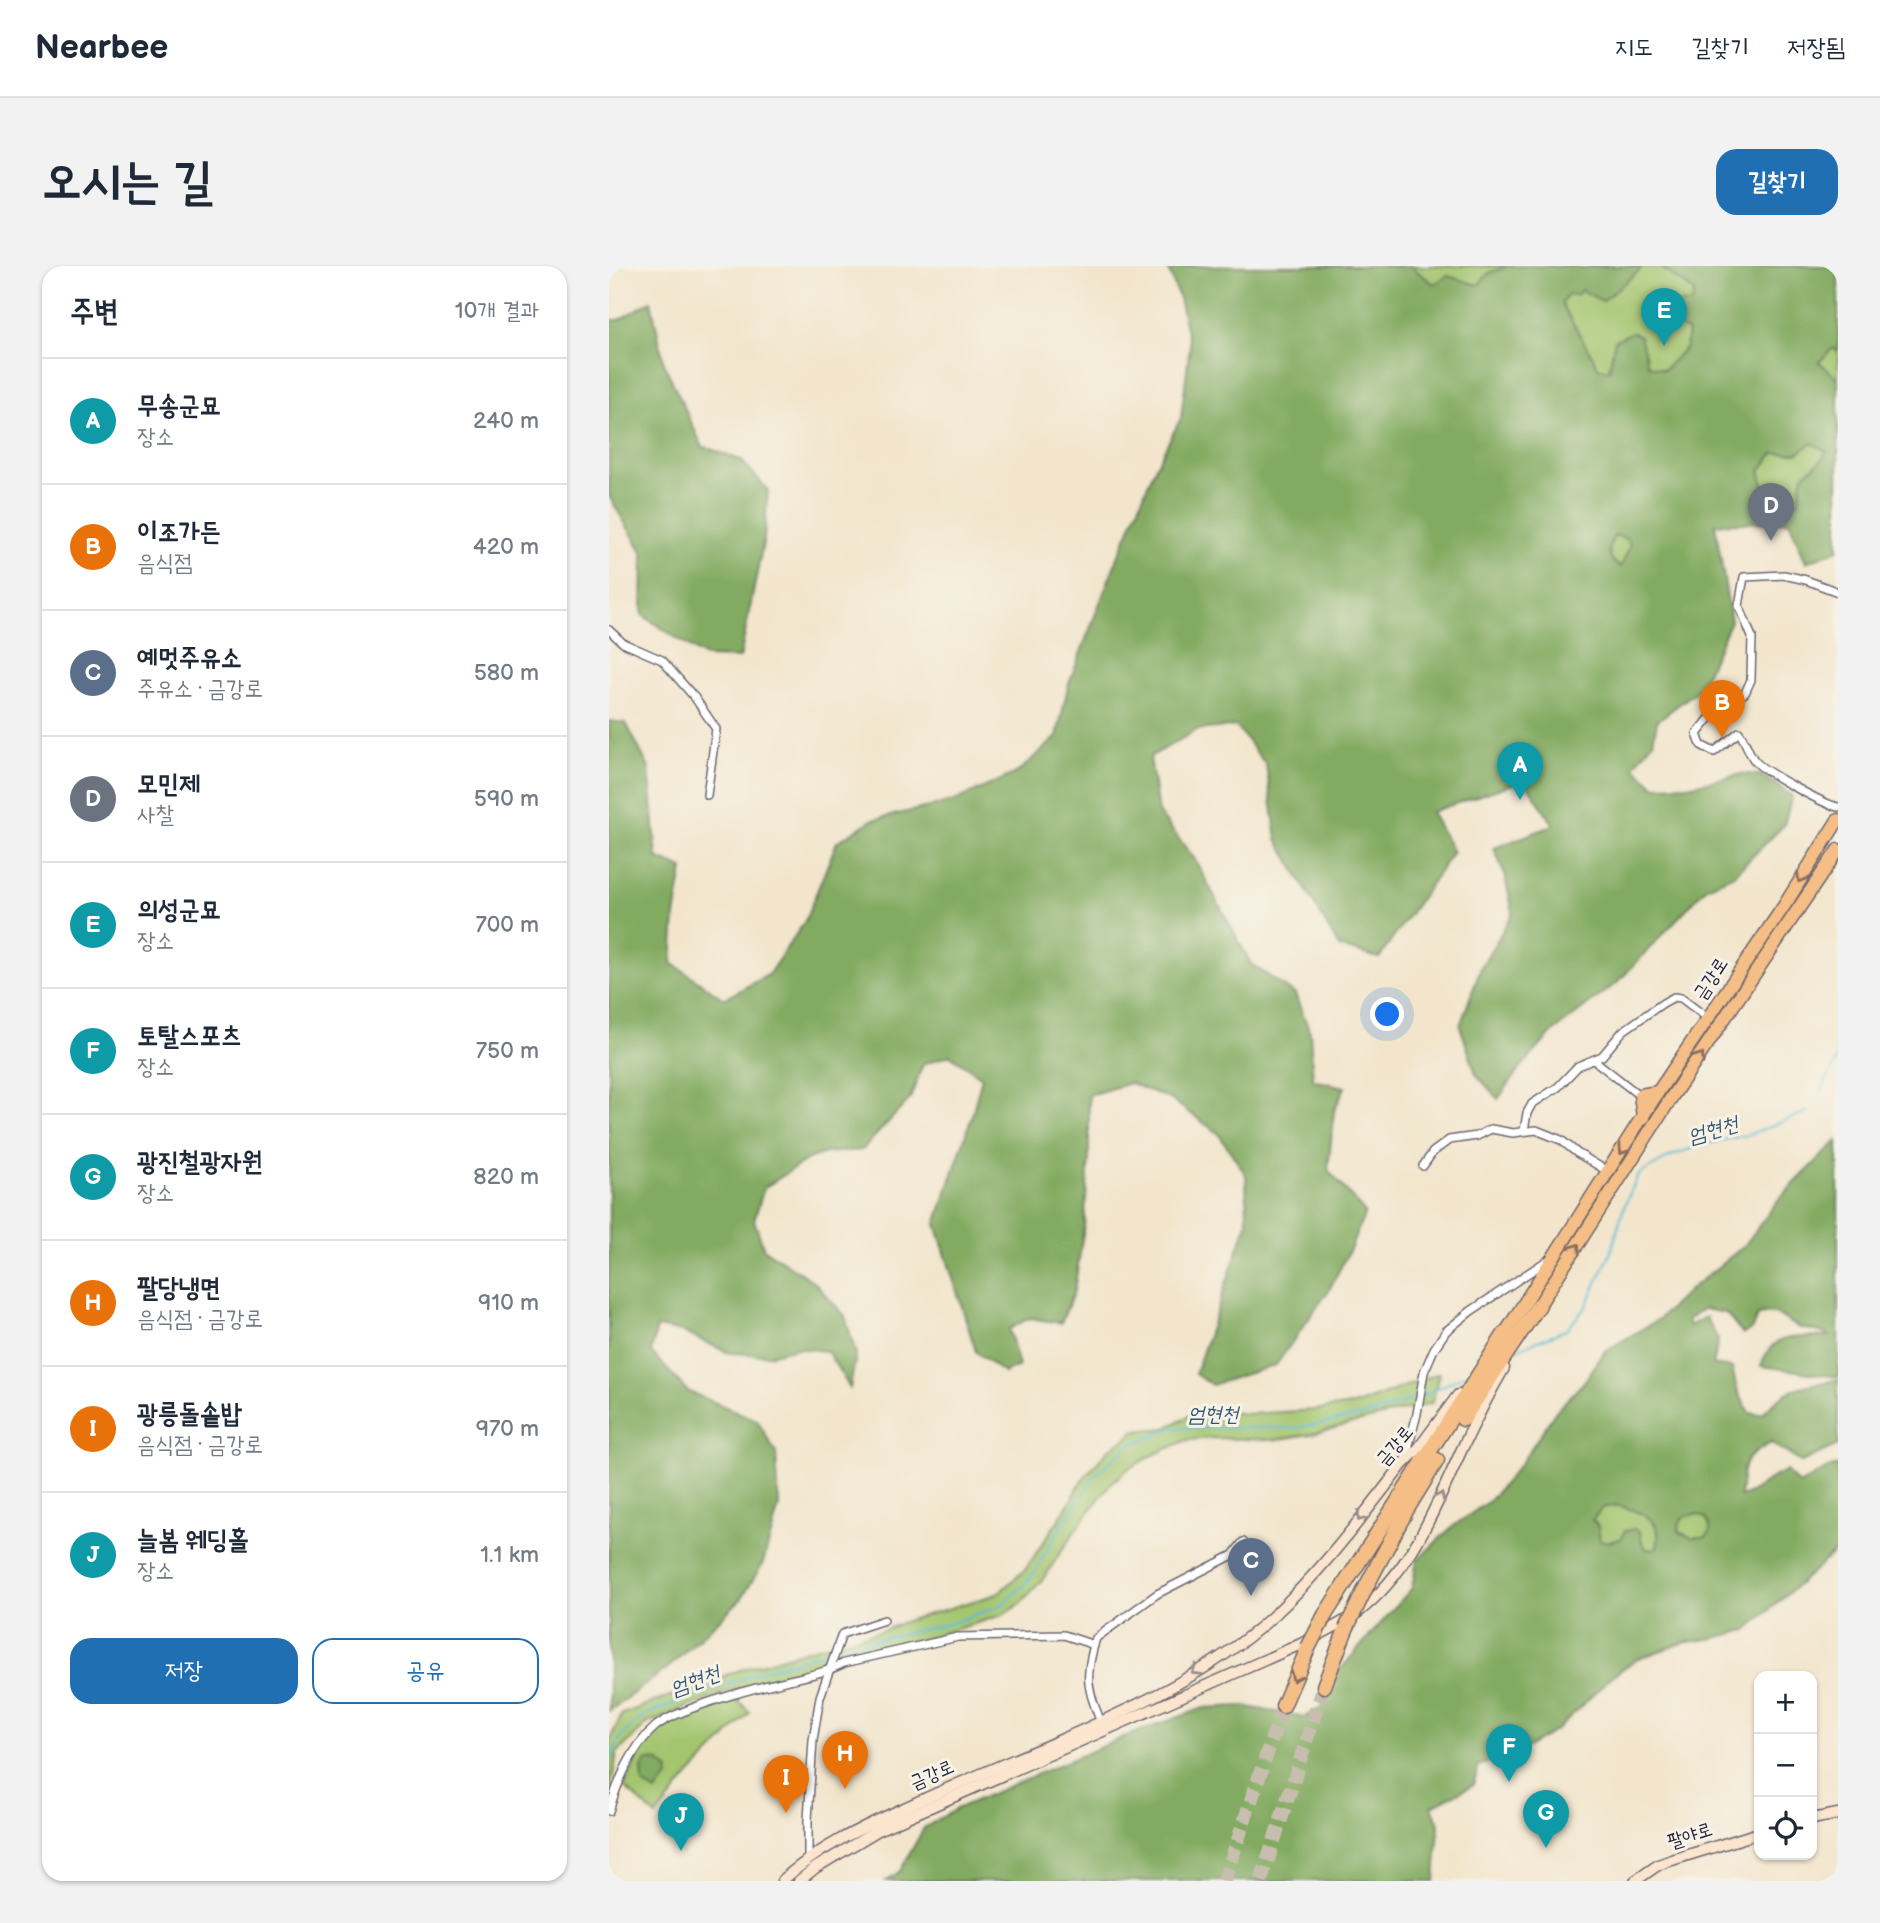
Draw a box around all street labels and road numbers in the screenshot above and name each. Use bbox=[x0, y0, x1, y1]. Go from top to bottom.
street label: 금강로 bbox=[1689, 953, 1733, 1005]
street label: 금강로 bbox=[1371, 1421, 1419, 1471]
street label: 금강로 bbox=[906, 1755, 958, 1795]
street label: 팔야로 bbox=[1665, 1818, 1715, 1854]

